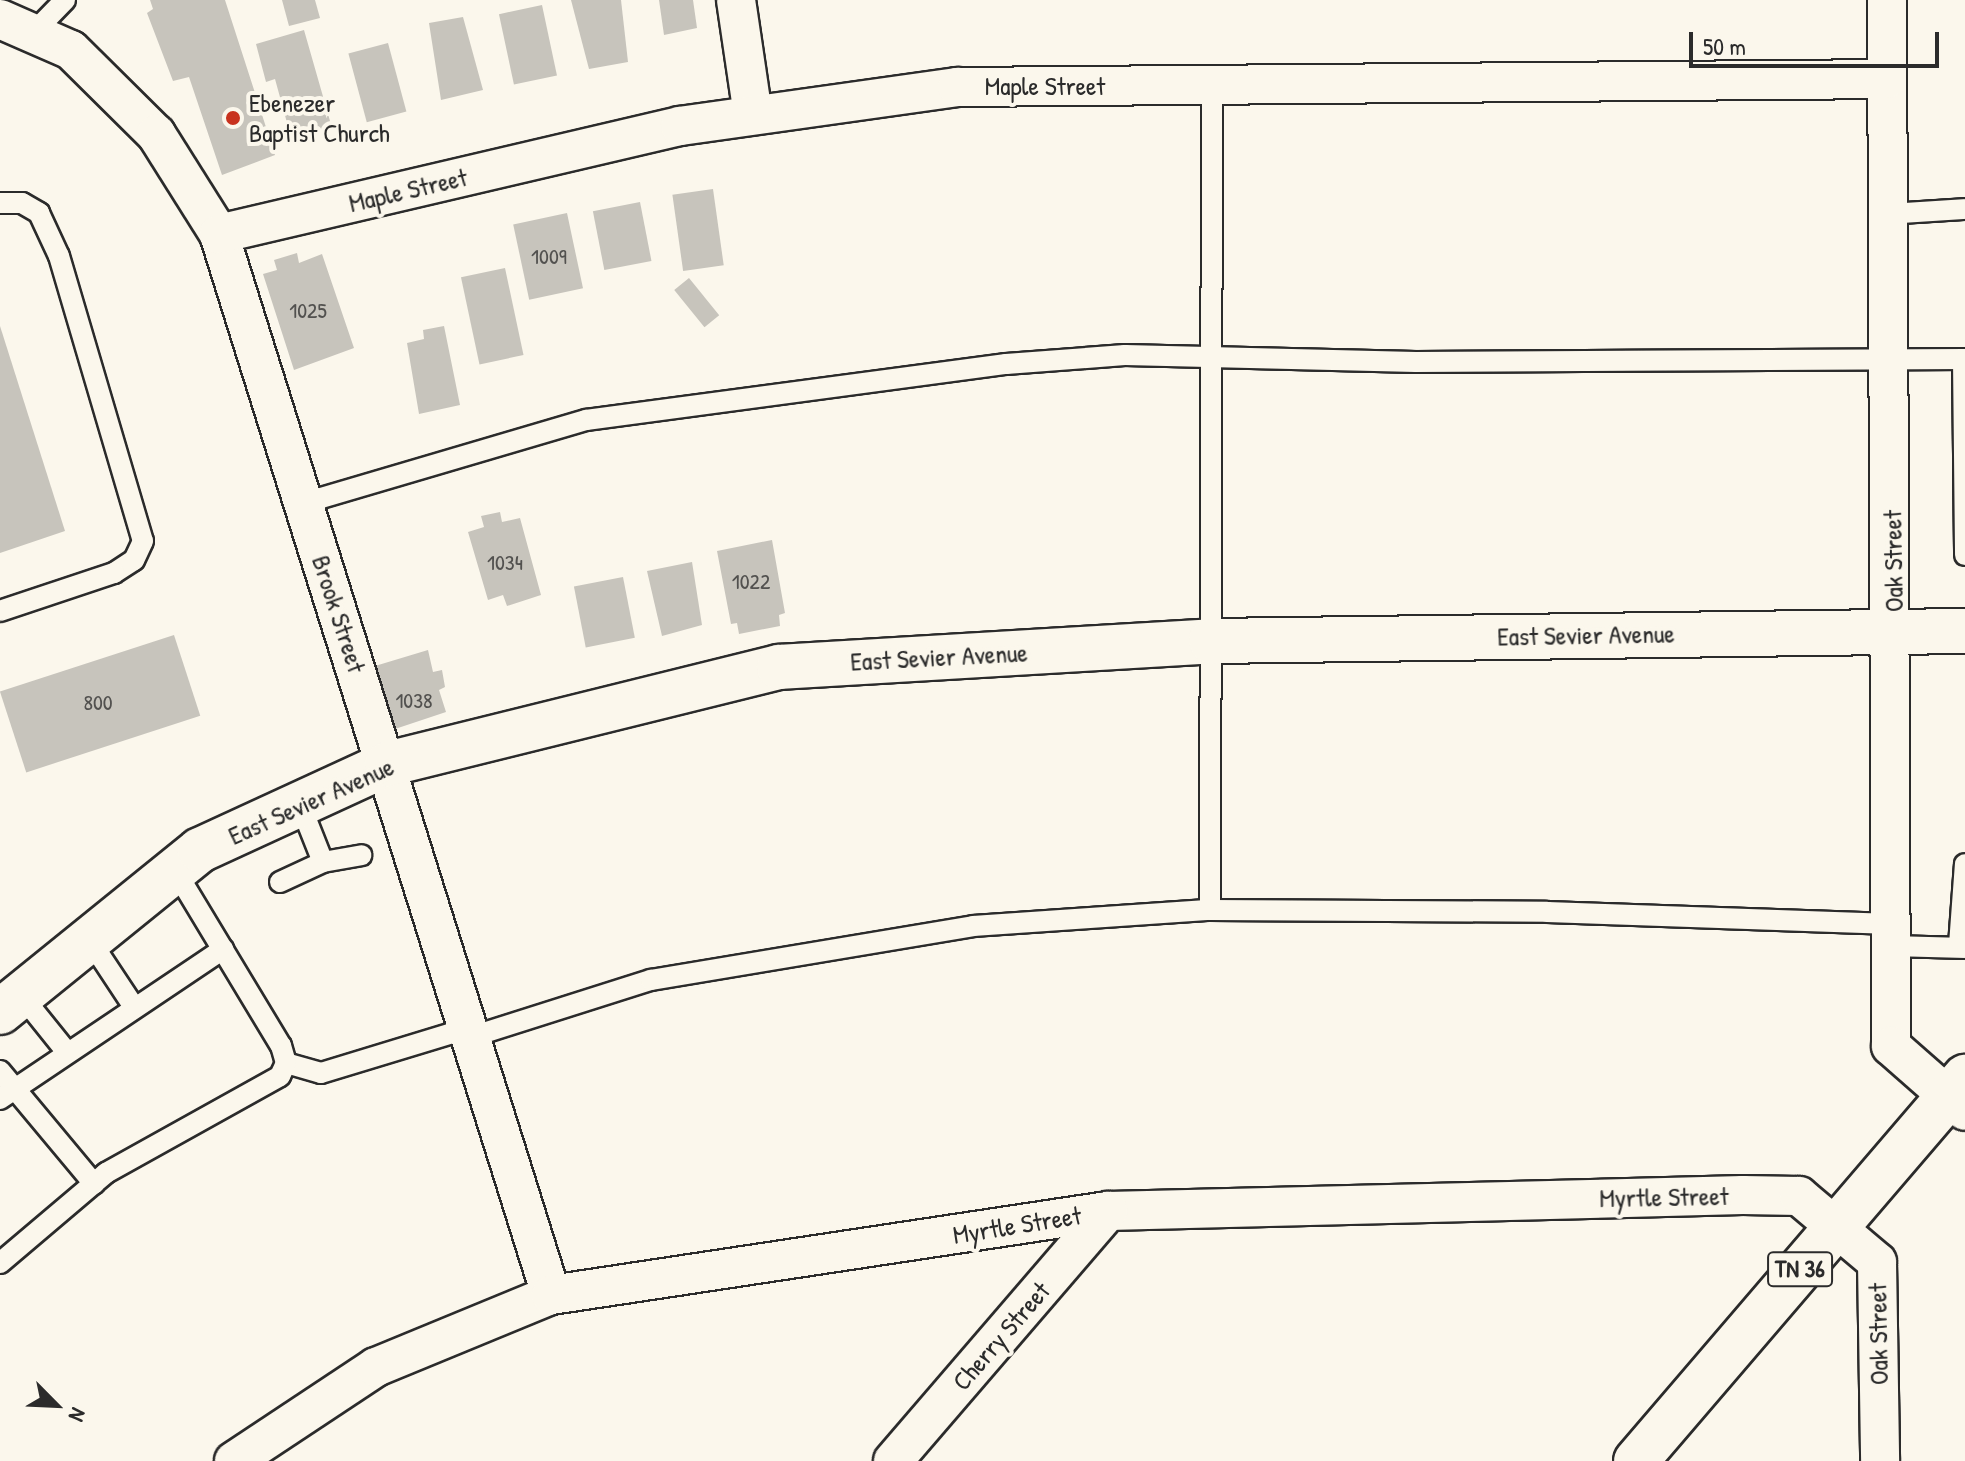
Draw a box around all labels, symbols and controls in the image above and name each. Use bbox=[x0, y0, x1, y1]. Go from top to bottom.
scale bar bbox=[1693, 16, 1943, 66]
text: 50 m bbox=[1703, 30, 1746, 62]
street label: Maple Street bbox=[985, 70, 1105, 102]
place label: Ebenezer Baptist Church bbox=[249, 87, 390, 148]
marker: Ebenezer Baptist Church bbox=[224, 109, 242, 127]
street label: Maple Street bbox=[346, 161, 470, 219]
house number: 1009 bbox=[531, 244, 567, 270]
house number: 1025 bbox=[289, 298, 327, 324]
street label: Oak Street bbox=[1877, 510, 1909, 612]
house number: 1034 bbox=[487, 550, 523, 576]
street label: Brook Street bbox=[305, 551, 373, 677]
house number: 1022 bbox=[732, 569, 770, 595]
street label: East Sevier Avenue bbox=[1497, 618, 1675, 652]
street label: East Sevier Avenue bbox=[850, 637, 1028, 677]
house number: 1038 bbox=[395, 688, 433, 714]
house number: 800 bbox=[83, 690, 113, 716]
street label: East Sevier Avenue bbox=[224, 751, 398, 851]
street label: Myrtle Street bbox=[1599, 1180, 1729, 1214]
street label: Myrtle Street bbox=[951, 1199, 1083, 1251]
road number: TN 36 bbox=[1766, 1249, 1834, 1289]
street label: Cherry Street bbox=[946, 1276, 1056, 1396]
street label: Oak Street bbox=[1862, 1283, 1894, 1385]
north arrow bbox=[16, 1365, 96, 1445]
text: N bbox=[62, 1403, 94, 1426]

